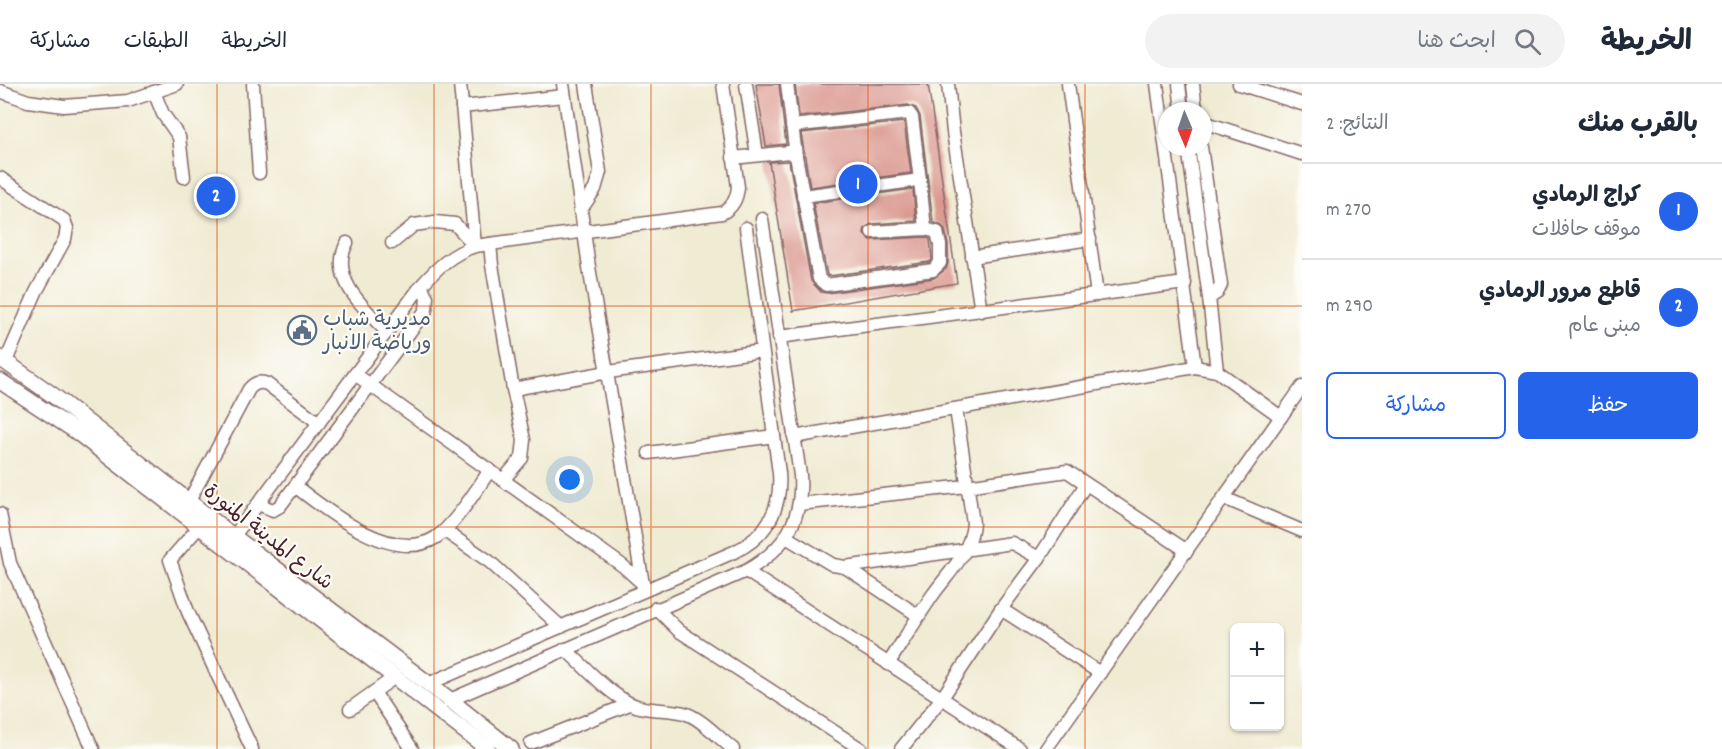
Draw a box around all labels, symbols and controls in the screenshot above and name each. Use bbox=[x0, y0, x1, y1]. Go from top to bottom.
search box bbox=[1145, 14, 1565, 68]
text: الخريطة bbox=[1601, 24, 1692, 64]
icon: search bbox=[1511, 25, 1544, 58]
text: ابحث هنا bbox=[1417, 27, 1496, 58]
text: مشاركة bbox=[30, 28, 91, 58]
text: الطبقات bbox=[124, 28, 189, 58]
text: الخريطة bbox=[222, 28, 287, 58]
north arrow bbox=[1158, 102, 1212, 156]
text: بالقرب منك bbox=[1578, 107, 1698, 144]
text: النتائج: 2 bbox=[1326, 111, 1389, 139]
pin: 1 bbox=[838, 162, 878, 206]
pin: 2 bbox=[196, 174, 236, 218]
text: كراج الرمادي bbox=[1532, 181, 1641, 212]
text: 270 m bbox=[1326, 197, 1372, 225]
text: 1 bbox=[1676, 197, 1681, 225]
text: موقف حافلات bbox=[1532, 217, 1641, 245]
text: قاطع مرور الرمادي bbox=[1479, 277, 1641, 308]
text: 290 m bbox=[1326, 293, 1373, 321]
text: 2 bbox=[1674, 293, 1683, 321]
place label: مديرية شباب ورياضة الانبار bbox=[321, 306, 431, 360]
text: مبنى عام bbox=[1568, 313, 1641, 341]
public building icon: مديرية شباب ورياضة الانبار bbox=[286, 314, 318, 346]
button: مشاركة bbox=[1326, 372, 1506, 439]
button: حفظ bbox=[1518, 372, 1698, 439]
your location bbox=[555, 465, 584, 494]
street label: شارع المدينة المنورة bbox=[196, 478, 339, 599]
map controls bbox=[1230, 623, 1284, 731]
button: + bbox=[1230, 623, 1284, 677]
button: − bbox=[1230, 677, 1284, 731]

